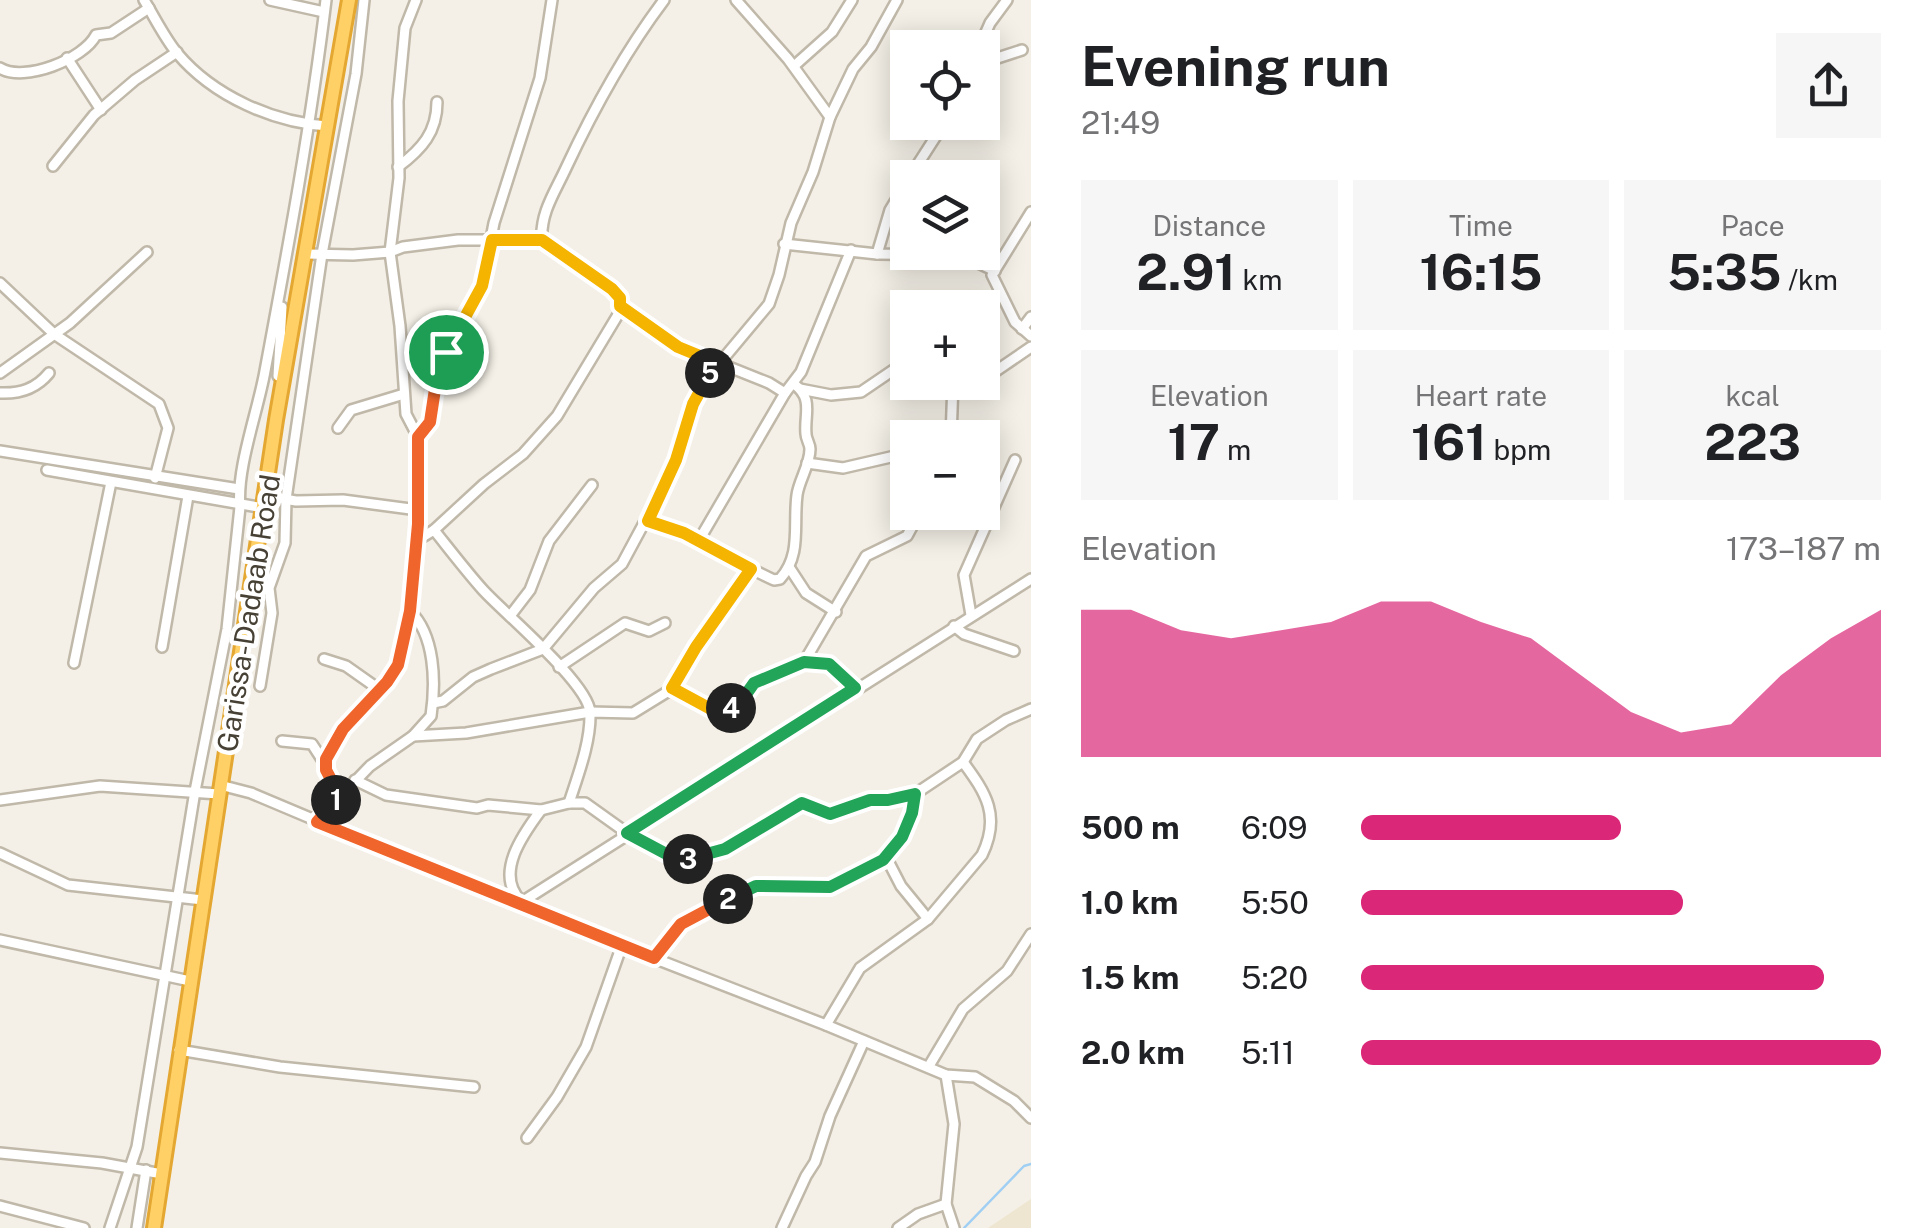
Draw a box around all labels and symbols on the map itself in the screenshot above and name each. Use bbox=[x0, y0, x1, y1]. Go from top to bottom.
pin bbox=[404, 310, 489, 395]
pin: 5 bbox=[685, 348, 735, 398]
street label: Garissa-Dadaab Road bbox=[210, 472, 286, 754]
pin: 4 bbox=[706, 683, 756, 733]
pin: 1 bbox=[311, 775, 361, 825]
pin: 3 bbox=[663, 834, 713, 884]
pin: 2 bbox=[703, 874, 753, 924]

